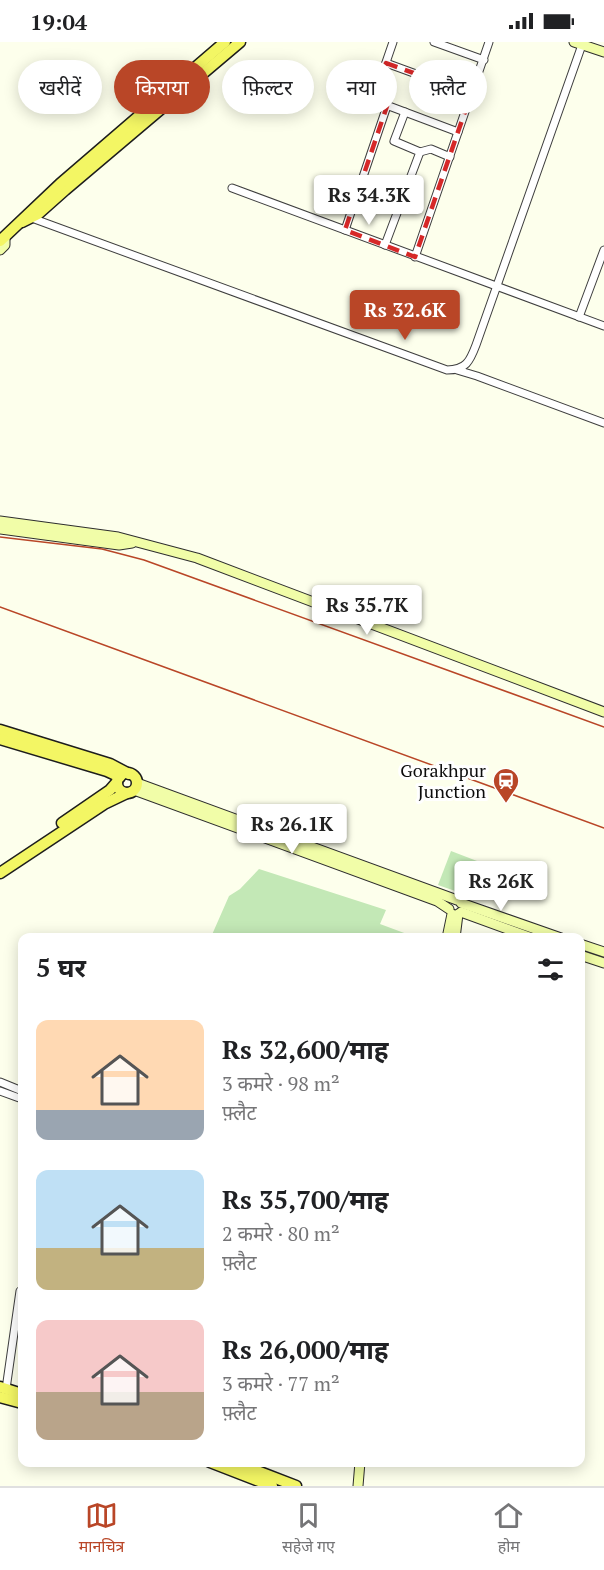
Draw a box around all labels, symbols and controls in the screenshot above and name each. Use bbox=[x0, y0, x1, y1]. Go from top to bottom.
text: 19:04 bbox=[30, 7, 87, 36]
chip: खरीदें bbox=[18, 60, 102, 114]
chip: किराया bbox=[114, 60, 210, 114]
chip: फ़िल्टर bbox=[222, 60, 314, 114]
chip: नया bbox=[326, 60, 397, 114]
chip: फ़्लैट bbox=[409, 60, 487, 114]
pin: Rs 34.3K bbox=[307, 175, 431, 226]
text: Rs 34.3K bbox=[328, 181, 410, 208]
pin: Rs 32.6K bbox=[343, 290, 467, 341]
text: Rs 32.6K bbox=[364, 296, 446, 323]
pin: Rs 35.7K bbox=[305, 585, 429, 636]
text: Rs 35.7K bbox=[326, 591, 408, 618]
place label: Gorakhpur Junction bbox=[400, 758, 486, 803]
station icon: Gorakhpur Junction bbox=[491, 766, 521, 804]
pin: Rs 26.1K bbox=[230, 804, 354, 855]
text: Rs 26.1K bbox=[251, 810, 333, 837]
pin: Rs 26K bbox=[452, 861, 550, 912]
text: Rs 26K bbox=[468, 867, 534, 894]
text: 5 घर bbox=[36, 950, 86, 984]
icon: filters bbox=[534, 953, 567, 986]
text: Rs 32,600/माह bbox=[222, 1032, 389, 1066]
icon: home bbox=[84, 1044, 156, 1116]
text: 3 कमरे · 98 m² bbox=[222, 1070, 340, 1097]
text: फ़्लैट bbox=[222, 1099, 257, 1126]
text: Rs 35,700/माह bbox=[222, 1182, 389, 1216]
icon: home bbox=[84, 1194, 156, 1266]
text: 2 कमरे · 80 m² bbox=[222, 1220, 340, 1247]
text: फ़्लैट bbox=[222, 1249, 257, 1276]
text: Rs 26,000/माह bbox=[222, 1332, 389, 1366]
icon: home bbox=[84, 1344, 156, 1416]
text: 3 कमरे · 77 m² bbox=[222, 1370, 340, 1397]
text: फ़्लैट bbox=[222, 1399, 257, 1426]
tab: मानचित्र bbox=[79, 1499, 124, 1559]
tab: सहेजे गए bbox=[282, 1499, 335, 1559]
tab: होम bbox=[492, 1499, 525, 1559]

